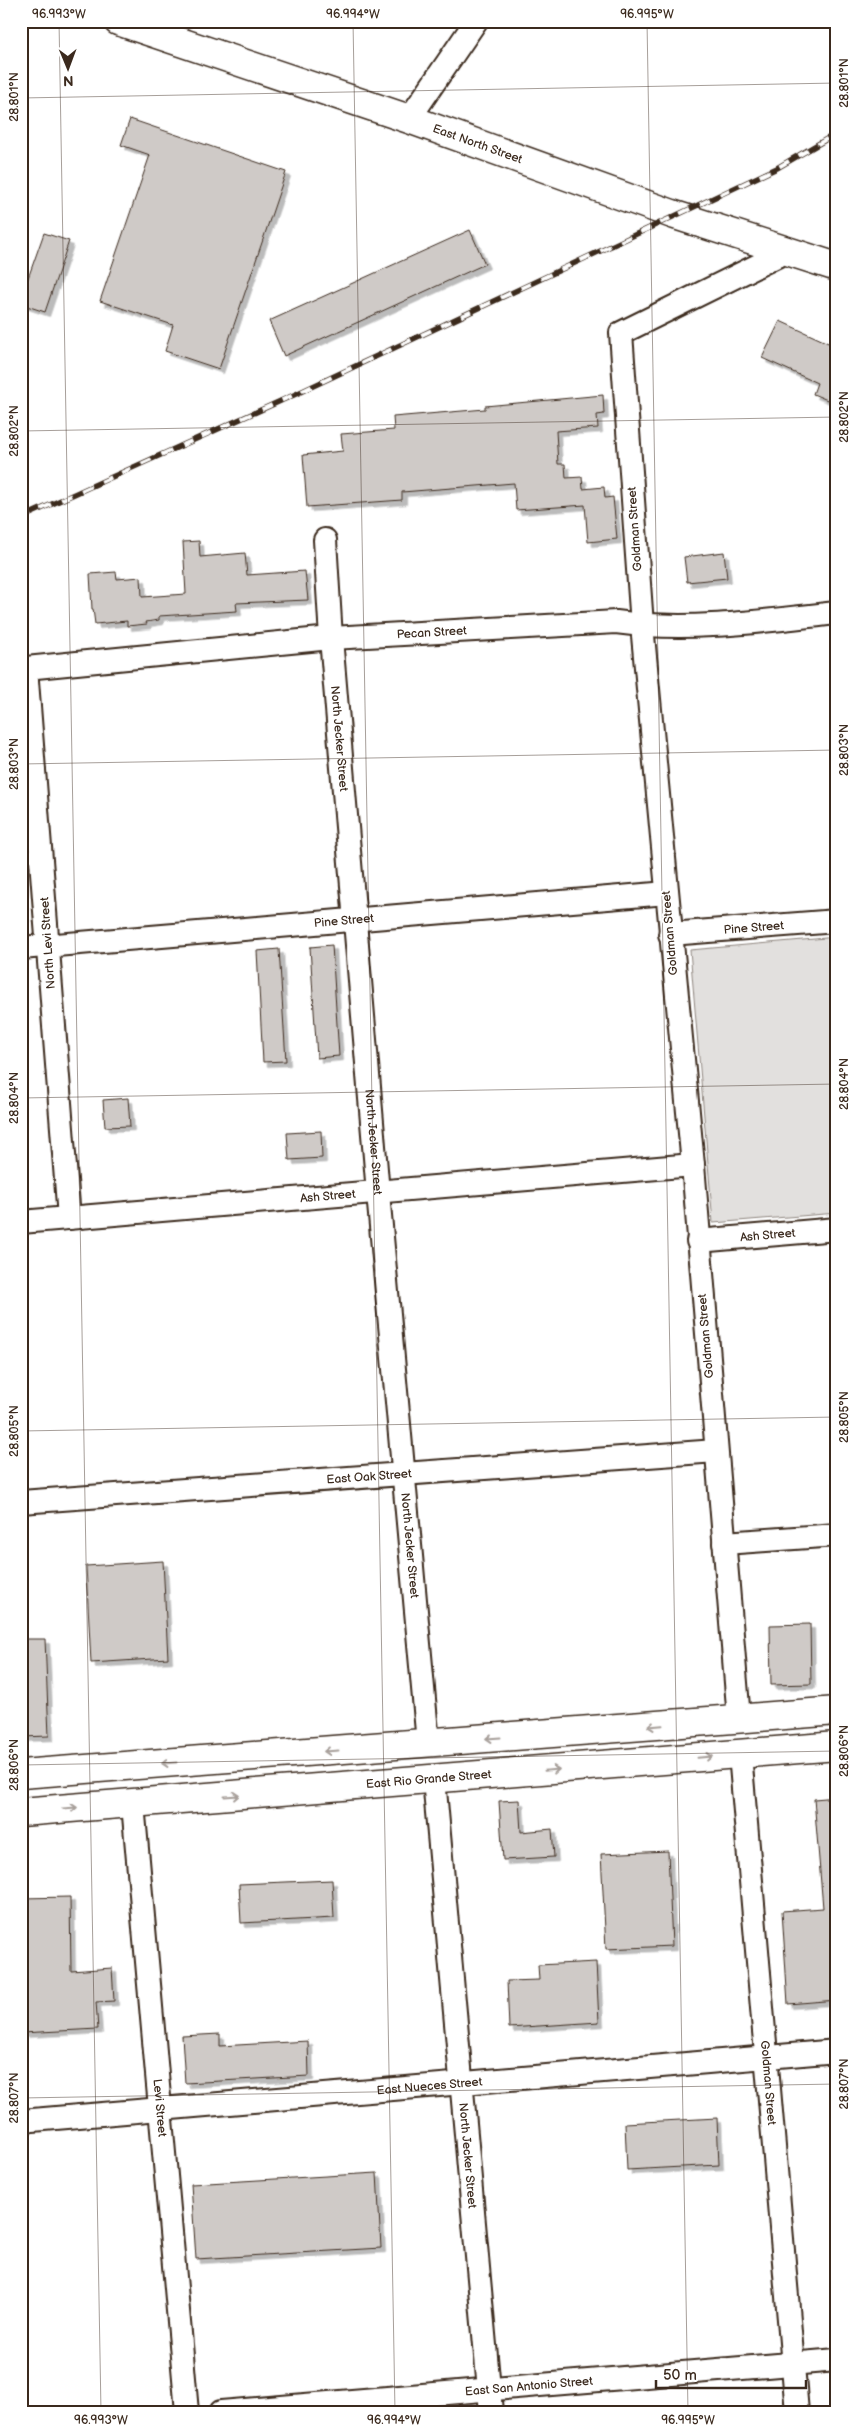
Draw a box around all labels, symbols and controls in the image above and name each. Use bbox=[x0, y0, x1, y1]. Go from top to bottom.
text: 96.993°W bbox=[32, 7, 86, 22]
text: 96.994°W bbox=[326, 7, 380, 22]
text: 96.995°W bbox=[620, 7, 674, 22]
north arrow bbox=[42, 42, 92, 92]
text: 28.801°N bbox=[837, 58, 852, 108]
text: 28.801°N bbox=[7, 72, 22, 122]
text: N bbox=[63, 72, 74, 89]
street label: East North Street bbox=[431, 121, 525, 167]
text: 28.802°N bbox=[837, 391, 852, 443]
text: 28.802°N bbox=[7, 405, 22, 457]
street label: Goldman Street bbox=[625, 486, 645, 572]
street label: Pecan Street bbox=[396, 623, 467, 642]
street label: North Jecker Street bbox=[328, 685, 351, 792]
text: 28.803°N bbox=[837, 724, 852, 776]
text: 28.803°N bbox=[7, 738, 22, 790]
street label: Goldman Street bbox=[659, 890, 681, 976]
street label: North Levi Street bbox=[37, 896, 59, 989]
street label: Pine Street bbox=[313, 910, 375, 931]
street label: Pine Street bbox=[723, 918, 785, 937]
text: 28.804°N bbox=[837, 1058, 852, 1110]
text: 28.804°N bbox=[7, 1072, 22, 1124]
street label: North Jecker Street bbox=[362, 1089, 386, 1196]
street label: Ash Street bbox=[300, 1186, 356, 1206]
street label: Ash Street bbox=[739, 1225, 796, 1245]
street label: Goldman Street bbox=[695, 1293, 717, 1379]
text: 28.805°N bbox=[837, 1391, 852, 1443]
text: 28.805°N bbox=[7, 1405, 22, 1457]
street label: East Oak Street bbox=[326, 1466, 412, 1487]
street label: North Jecker Street bbox=[398, 1492, 422, 1599]
one-way arrow bbox=[647, 1721, 663, 1731]
text: 28.806°N bbox=[837, 1725, 852, 1777]
one-way arrow bbox=[485, 1734, 501, 1743]
text: 28.806°N bbox=[7, 1739, 22, 1791]
one-way arrow bbox=[323, 1746, 339, 1755]
one-way arrow bbox=[697, 1752, 713, 1762]
one-way arrow bbox=[161, 1758, 177, 1768]
one-way arrow bbox=[544, 1765, 560, 1774]
street label: East Rio Grande Street bbox=[365, 1766, 492, 1792]
one-way arrow bbox=[224, 1791, 240, 1801]
one-way arrow bbox=[62, 1804, 78, 1813]
street label: Goldman Street bbox=[757, 2040, 780, 2126]
text: 28.807°N bbox=[837, 2059, 852, 2109]
text: 28.807°N bbox=[7, 2073, 22, 2123]
street label: East Nueces Street bbox=[376, 2074, 483, 2098]
street label: Levi Street bbox=[150, 2078, 170, 2138]
street label: North Jecker Street bbox=[456, 2102, 480, 2209]
scale bar bbox=[656, 2358, 806, 2390]
text: 50 m bbox=[663, 2366, 697, 2385]
street label: East San Antonio Street bbox=[464, 2373, 594, 2399]
text: 96.993°W bbox=[74, 2413, 128, 2428]
text: 96.994°W bbox=[367, 2413, 421, 2428]
text: 96.995°W bbox=[661, 2413, 715, 2428]

